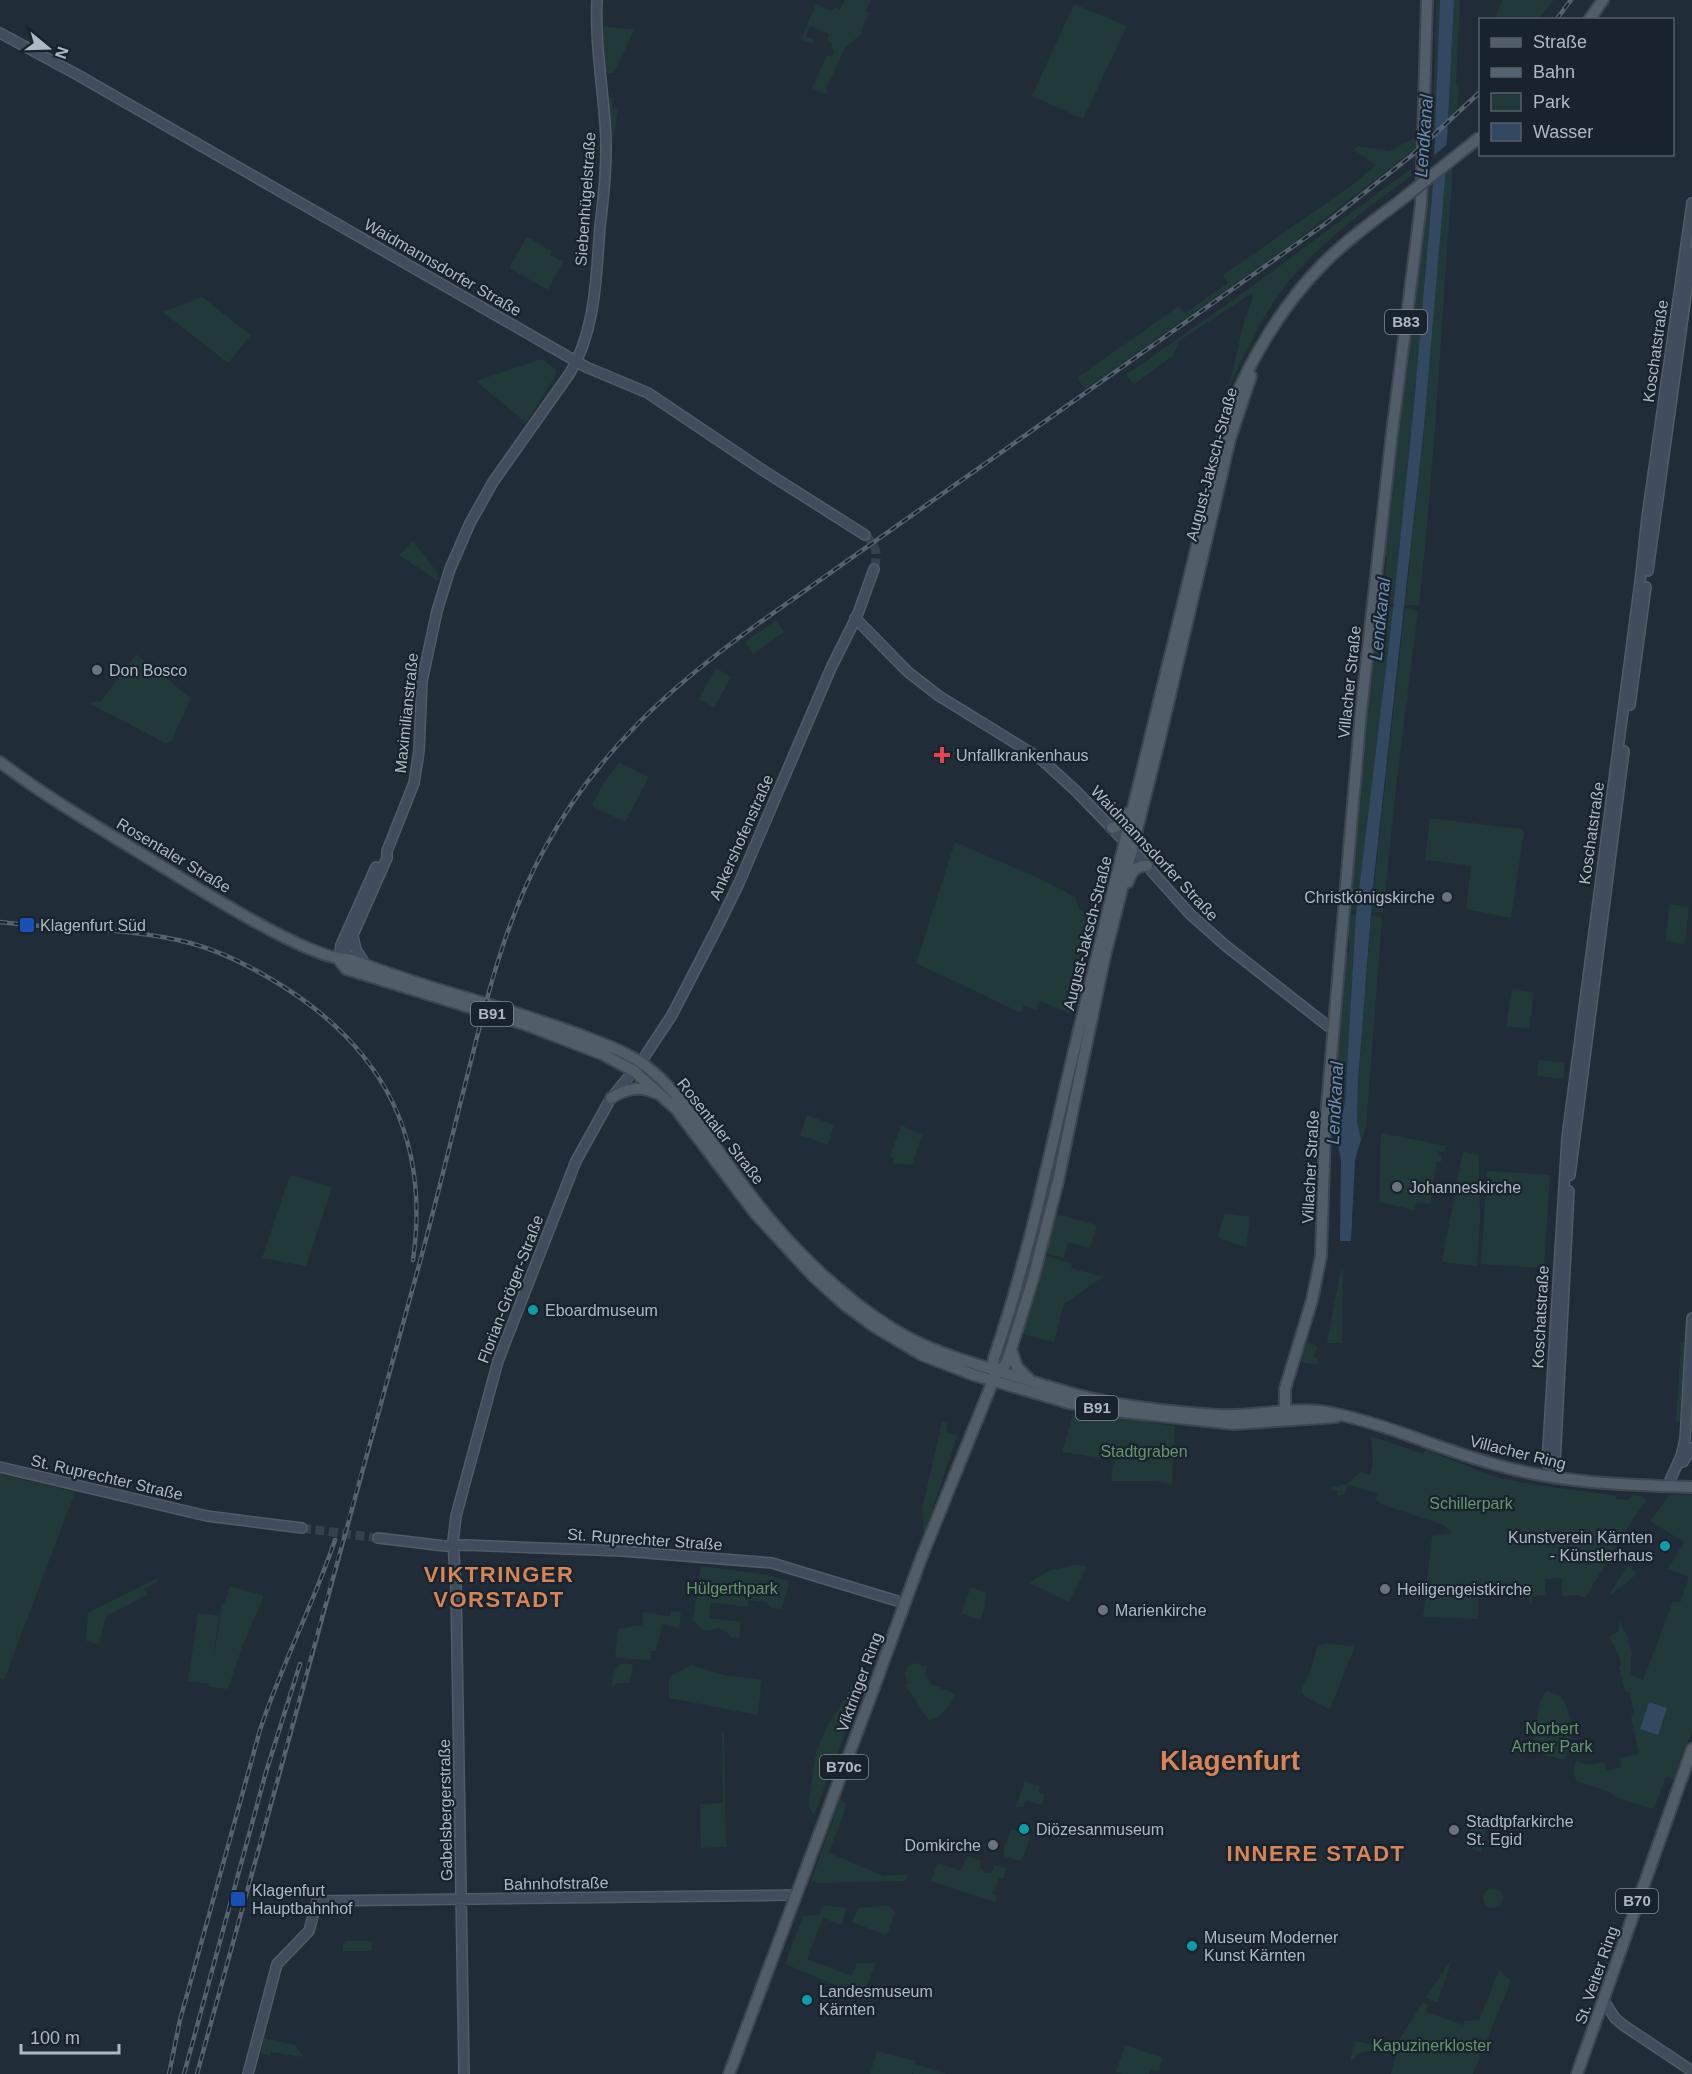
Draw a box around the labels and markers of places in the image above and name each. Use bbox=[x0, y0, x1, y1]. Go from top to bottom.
place label: Don Bosco bbox=[109, 662, 187, 679]
marker: Don Bosco bbox=[90, 663, 104, 677]
marker: Unfallkrankenhaus bbox=[933, 746, 951, 764]
place label: Unfallkrankenhaus bbox=[956, 747, 1089, 764]
place label: Christkönigskirche bbox=[1304, 889, 1435, 906]
marker: Christkönigskirche bbox=[1440, 890, 1454, 904]
marker: Klagenfurt Süd bbox=[18, 916, 36, 934]
place label: Klagenfurt Süd bbox=[40, 917, 146, 934]
place label: Johanneskirche bbox=[1409, 1179, 1521, 1196]
marker: Johanneskirche bbox=[1390, 1180, 1404, 1194]
place label: Eboardmuseum bbox=[545, 1302, 658, 1319]
marker: Eboardmuseum bbox=[526, 1303, 540, 1317]
place label: Kunstverein Kärnten - Künstlerhaus bbox=[1508, 1529, 1653, 1564]
marker: Kunstverein Kärnten - Künstlerhaus bbox=[1658, 1539, 1672, 1553]
place label: Heiligengeistkirche bbox=[1397, 1581, 1531, 1598]
marker: Heiligengeistkirche bbox=[1378, 1582, 1392, 1596]
place label: Marienkirche bbox=[1115, 1602, 1207, 1619]
marker: Marienkirche bbox=[1096, 1603, 1110, 1617]
place label: Stadtpfarkirche St. Egid bbox=[1466, 1813, 1574, 1848]
place label: Diözesanmuseum bbox=[1036, 1821, 1164, 1838]
marker: Diözesanmuseum bbox=[1017, 1822, 1031, 1836]
marker: Stadtpfarkirche St. Egid bbox=[1447, 1823, 1461, 1837]
place label: Domkirche bbox=[905, 1837, 981, 1854]
marker: Domkirche bbox=[986, 1838, 1000, 1852]
place label: Klagenfurt Hauptbahnhof bbox=[252, 1882, 353, 1917]
marker: Klagenfurt Hauptbahnhof bbox=[229, 1890, 247, 1908]
place label: Museum Moderner Kunst Kärnten bbox=[1204, 1929, 1339, 1964]
marker: Museum Moderner Kunst Kärnten bbox=[1185, 1939, 1199, 1953]
place label: Landesmuseum Kärnten bbox=[819, 1983, 933, 2018]
marker: Landesmuseum Kärnten bbox=[800, 1993, 814, 2007]

